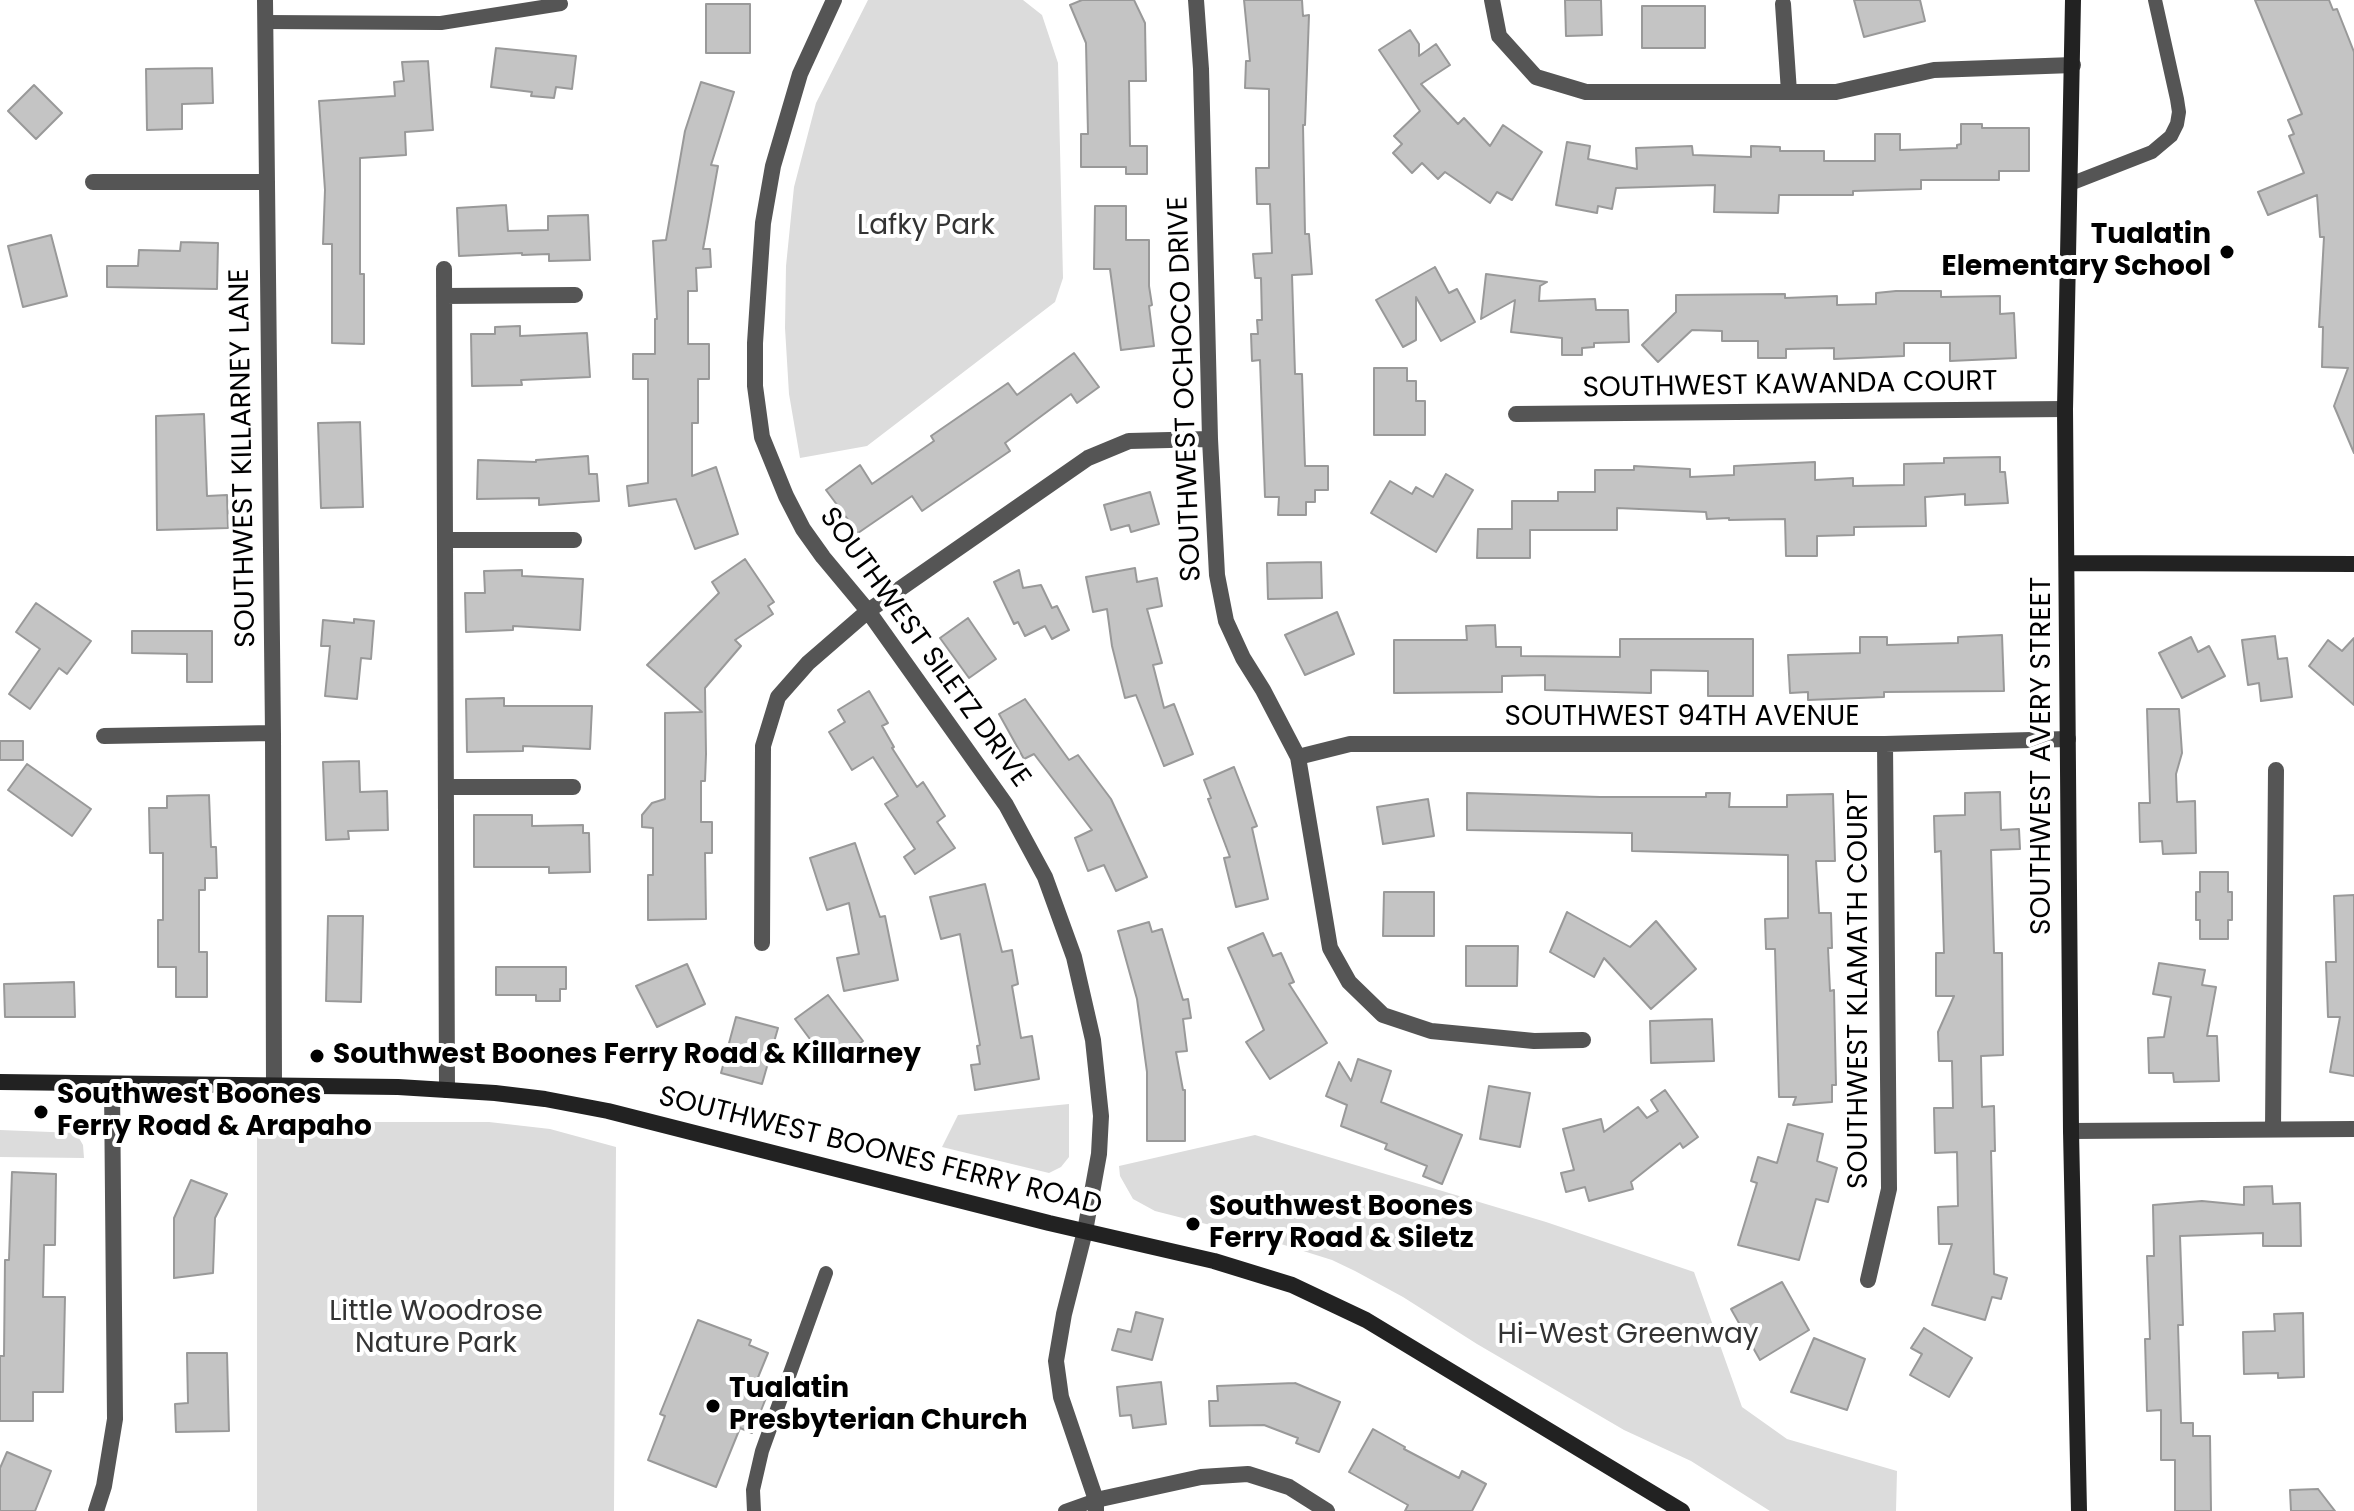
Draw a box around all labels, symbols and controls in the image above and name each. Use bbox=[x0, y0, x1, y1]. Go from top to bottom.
street label: SOUTHWEST OCHOCO DRIVE bbox=[1162, 196, 1210, 582]
park label: Lafky Park bbox=[857, 210, 995, 244]
place label: Tualatin Elementary School bbox=[1942, 219, 2211, 285]
marker: Tualatin Elementary School bbox=[2218, 243, 2236, 261]
street label: SOUTHWEST KILLARNEY LANE bbox=[224, 268, 264, 648]
street label: SOUTHWEST KAWANDA COURT bbox=[1582, 366, 1998, 406]
street label: SOUTHWEST SILETZ DRIVE bbox=[811, 502, 1037, 794]
street label: SOUTHWEST AVERY STREET bbox=[2026, 577, 2060, 935]
street label: SOUTHWEST 94TH AVENUE bbox=[1505, 701, 1859, 735]
street label: SOUTHWEST KLAMATH COURT bbox=[1843, 789, 1877, 1189]
place label: Southwest Boones Ferry Road & Killarney bbox=[333, 1039, 921, 1073]
marker: Southwest Boones Ferry Road & Killarney bbox=[308, 1047, 326, 1065]
place label: Southwest Boones Ferry Road & Arapaho bbox=[57, 1079, 372, 1145]
street label: SOUTHWEST BOONES FERRY ROAD bbox=[655, 1081, 1105, 1223]
marker: Southwest Boones Ferry Road & Arapaho bbox=[32, 1103, 50, 1121]
place label: Southwest Boones Ferry Road & Siletz bbox=[1209, 1191, 1474, 1257]
marker: Southwest Boones Ferry Road & Siletz bbox=[1184, 1215, 1202, 1233]
park label: Little Woodrose Nature Park bbox=[329, 1296, 543, 1362]
park label: Hi-West Greenway bbox=[1497, 1319, 1759, 1353]
place label: Tualatin Presbyterian Church bbox=[729, 1373, 1028, 1439]
marker: Tualatin Presbyterian Church bbox=[704, 1397, 722, 1415]

